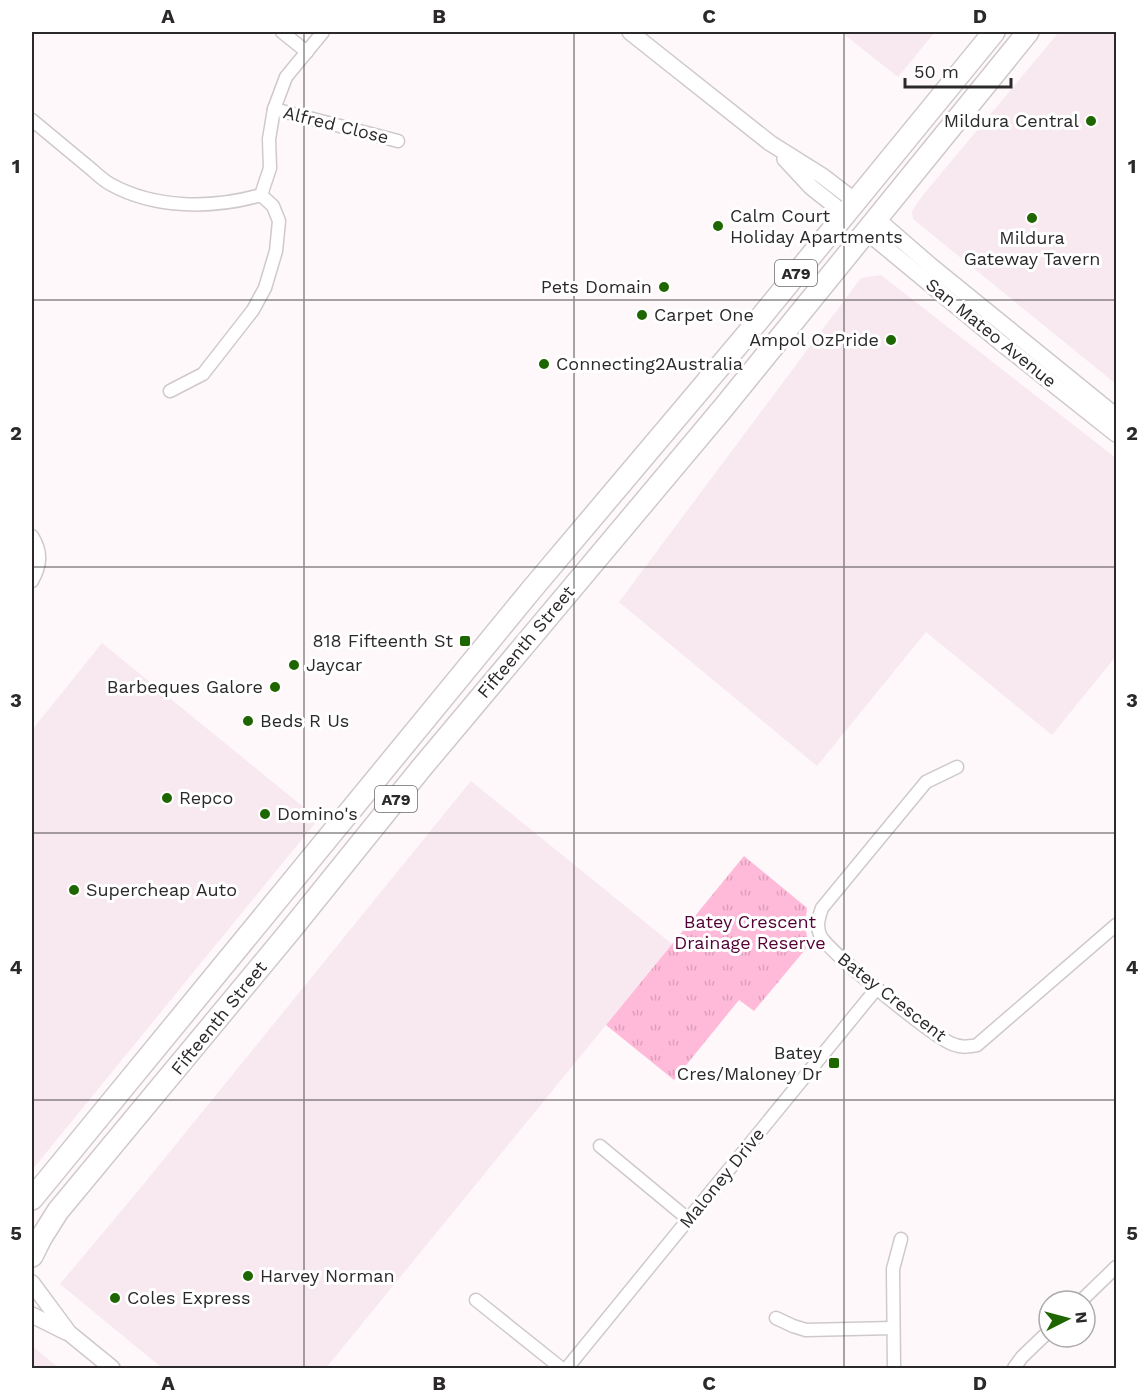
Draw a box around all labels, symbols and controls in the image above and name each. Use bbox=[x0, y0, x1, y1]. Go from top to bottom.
text: A bbox=[161, 4, 175, 28]
text: B bbox=[432, 4, 446, 28]
text: C bbox=[702, 4, 716, 28]
text: D bbox=[973, 4, 987, 28]
scale bar bbox=[905, 51, 1012, 89]
text: 50 m bbox=[914, 61, 959, 82]
street label: Alfred Close bbox=[281, 101, 391, 148]
place label: Mildura Central bbox=[944, 110, 1079, 131]
marker: Mildura Central bbox=[1084, 114, 1098, 128]
text: 1 bbox=[12, 154, 20, 178]
text: 1 bbox=[1128, 154, 1136, 178]
place label: Calm Court Holiday Apartments bbox=[730, 205, 903, 247]
marker: Mildura Gateway Tavern bbox=[1025, 211, 1039, 225]
marker: Calm Court Holiday Apartments bbox=[711, 219, 725, 233]
place label: Mildura Gateway Tavern bbox=[964, 227, 1100, 269]
road number: A79 bbox=[775, 260, 817, 286]
street label: San Mateo Avenue bbox=[922, 274, 1061, 392]
place label: Pets Domain bbox=[541, 276, 652, 297]
marker: Pets Domain bbox=[657, 280, 671, 294]
place label: Carpet One bbox=[654, 304, 754, 325]
marker: Carpet One bbox=[635, 308, 649, 322]
place label: Ampol OzPride bbox=[749, 329, 879, 350]
marker: Ampol OzPride bbox=[884, 333, 898, 347]
place label: Connecting2Australia bbox=[556, 353, 743, 374]
marker: Connecting2Australia bbox=[537, 357, 551, 371]
text: 2 bbox=[10, 421, 22, 445]
text: 2 bbox=[1126, 421, 1138, 445]
street label: Fifteenth Street bbox=[472, 581, 579, 702]
place label: 818 Fifteenth St bbox=[312, 630, 453, 651]
marker: 818 Fifteenth St bbox=[458, 634, 472, 648]
place label: Jaycar bbox=[306, 654, 362, 675]
marker: Jaycar bbox=[287, 658, 301, 672]
place label: Barbeques Galore bbox=[107, 676, 263, 697]
marker: Barbeques Galore bbox=[268, 680, 282, 694]
text: 3 bbox=[10, 688, 22, 712]
text: 3 bbox=[1126, 688, 1138, 712]
place label: Beds R Us bbox=[260, 710, 349, 731]
marker: Beds R Us bbox=[241, 714, 255, 728]
road number: A79 bbox=[375, 786, 417, 812]
place label: Repco bbox=[179, 787, 233, 808]
marker: Repco bbox=[160, 791, 174, 805]
place label: Domino's bbox=[277, 803, 358, 824]
marker: Domino's bbox=[258, 807, 272, 821]
place label: Supercheap Auto bbox=[86, 879, 237, 900]
marker: Supercheap Auto bbox=[67, 883, 81, 897]
park label: Batey Crescent Drainage Reserve bbox=[674, 911, 826, 953]
street label: Batey Crescent bbox=[834, 948, 951, 1046]
text: 4 bbox=[10, 955, 23, 979]
text: 4 bbox=[1126, 955, 1139, 979]
street label: Fifteenth Street bbox=[166, 956, 271, 1079]
place label: Batey Cres/Maloney Dr bbox=[677, 1042, 823, 1084]
marker: Batey Cres/Maloney Dr bbox=[827, 1056, 841, 1070]
street label: Maloney Drive bbox=[675, 1123, 768, 1232]
text: 5 bbox=[10, 1221, 22, 1245]
text: 5 bbox=[1126, 1221, 1138, 1245]
place label: Harvey Norman bbox=[260, 1265, 395, 1286]
marker: Harvey Norman bbox=[241, 1269, 255, 1283]
place label: Coles Express bbox=[127, 1287, 250, 1308]
north arrow bbox=[1037, 1289, 1097, 1349]
marker: Coles Express bbox=[108, 1291, 122, 1305]
text: N bbox=[1071, 1311, 1091, 1324]
text: A bbox=[161, 1371, 175, 1395]
text: B bbox=[432, 1371, 446, 1395]
text: C bbox=[702, 1371, 716, 1395]
text: D bbox=[973, 1371, 987, 1395]

